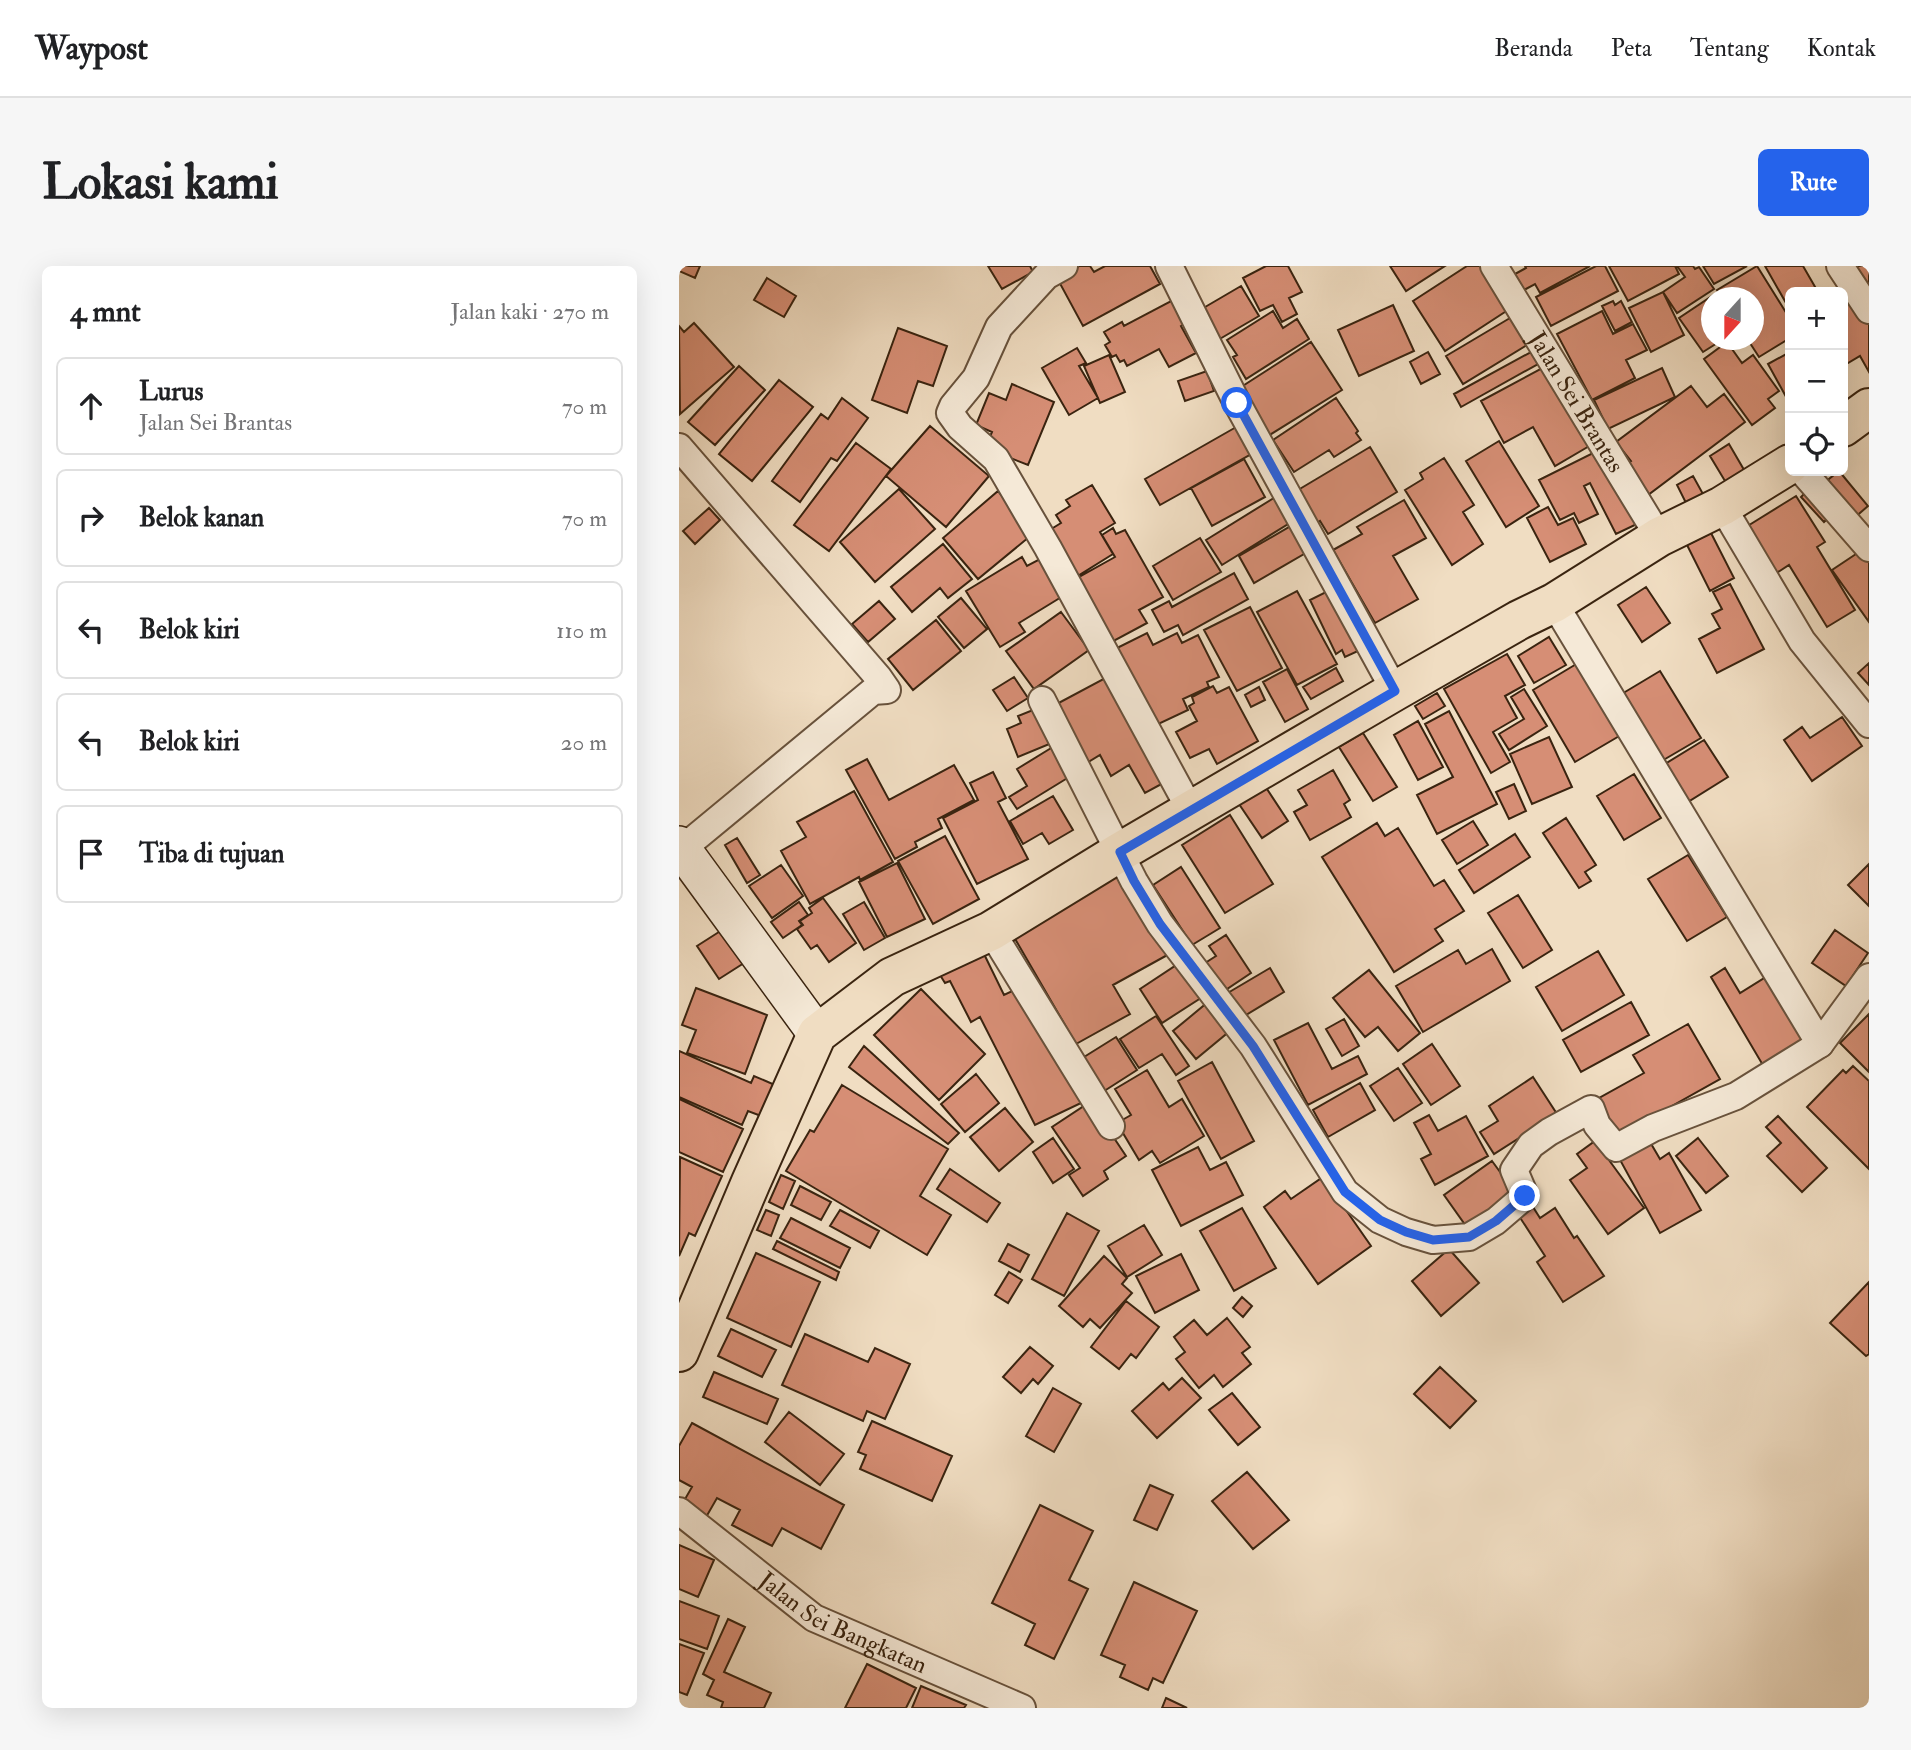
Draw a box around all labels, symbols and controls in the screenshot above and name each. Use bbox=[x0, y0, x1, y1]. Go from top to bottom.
text: Waypost bbox=[35, 28, 148, 69]
text: Beranda bbox=[1494, 33, 1573, 64]
text: Peta bbox=[1611, 33, 1652, 64]
text: Tentang bbox=[1690, 33, 1769, 64]
text: Kontak bbox=[1807, 33, 1876, 64]
button: Rute bbox=[1758, 149, 1869, 216]
text: Lokasi kami bbox=[42, 152, 279, 213]
north arrow bbox=[1701, 287, 1764, 350]
map controls bbox=[1785, 287, 1848, 476]
button: + bbox=[1785, 287, 1848, 350]
text: 4 mnt bbox=[70, 293, 141, 330]
text: Jalan kaki · 270 m bbox=[451, 297, 609, 326]
street label: Jalan Sei Brantas bbox=[1521, 325, 1632, 478]
button: − bbox=[1785, 350, 1848, 413]
text: Lurus bbox=[139, 376, 203, 408]
icon: ahead bbox=[72, 387, 110, 425]
route start bbox=[1221, 387, 1252, 418]
text: 70 m bbox=[562, 392, 607, 421]
text: Jalan Sei Brantas bbox=[139, 408, 292, 437]
button: locate bbox=[1785, 413, 1848, 476]
icon: right bbox=[72, 499, 110, 537]
text: Belok kanan bbox=[139, 502, 264, 534]
text: 70 m bbox=[562, 504, 607, 533]
icon: left bbox=[72, 611, 110, 649]
text: Belok kiri bbox=[139, 614, 240, 646]
text: 110 m bbox=[556, 616, 607, 645]
icon: left bbox=[72, 723, 110, 761]
text: Belok kiri bbox=[139, 726, 240, 758]
text: 20 m bbox=[561, 728, 607, 757]
icon: arrive bbox=[72, 835, 110, 873]
text: Tiba di tujuan bbox=[139, 838, 284, 870]
route end bbox=[1509, 1180, 1540, 1211]
street label: Jalan Sei Bangkatan bbox=[752, 1564, 932, 1681]

